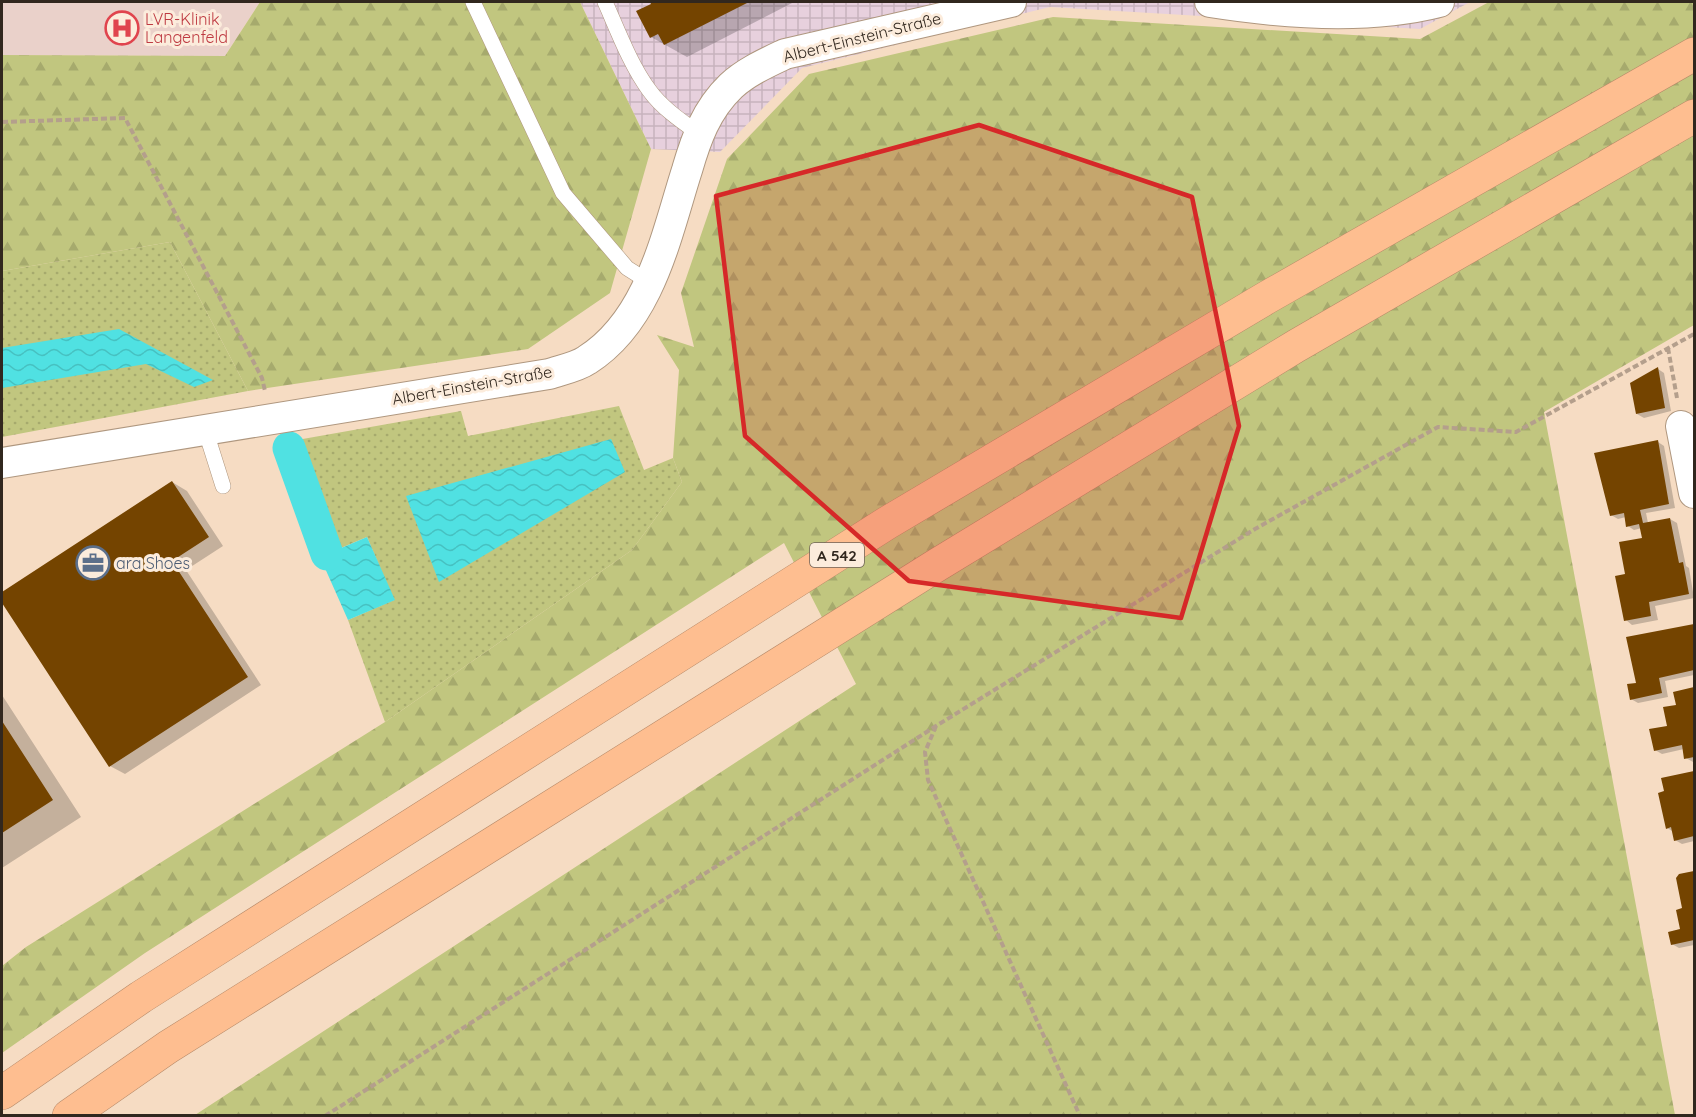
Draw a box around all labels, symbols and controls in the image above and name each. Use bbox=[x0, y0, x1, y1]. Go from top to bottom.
street label: Albert-Einstein-Straße bbox=[781, 8, 943, 66]
place label: LVR-Klinik Langenfeld bbox=[145, 9, 228, 47]
hospital icon: LVR-Klinik Langenfeld bbox=[104, 10, 140, 46]
street label: Albert-Einstein-Straße bbox=[391, 361, 553, 409]
road number: A 542 bbox=[810, 543, 864, 567]
office icon: ara Shoes bbox=[75, 545, 111, 581]
place label: ara Shoes bbox=[116, 553, 190, 573]

